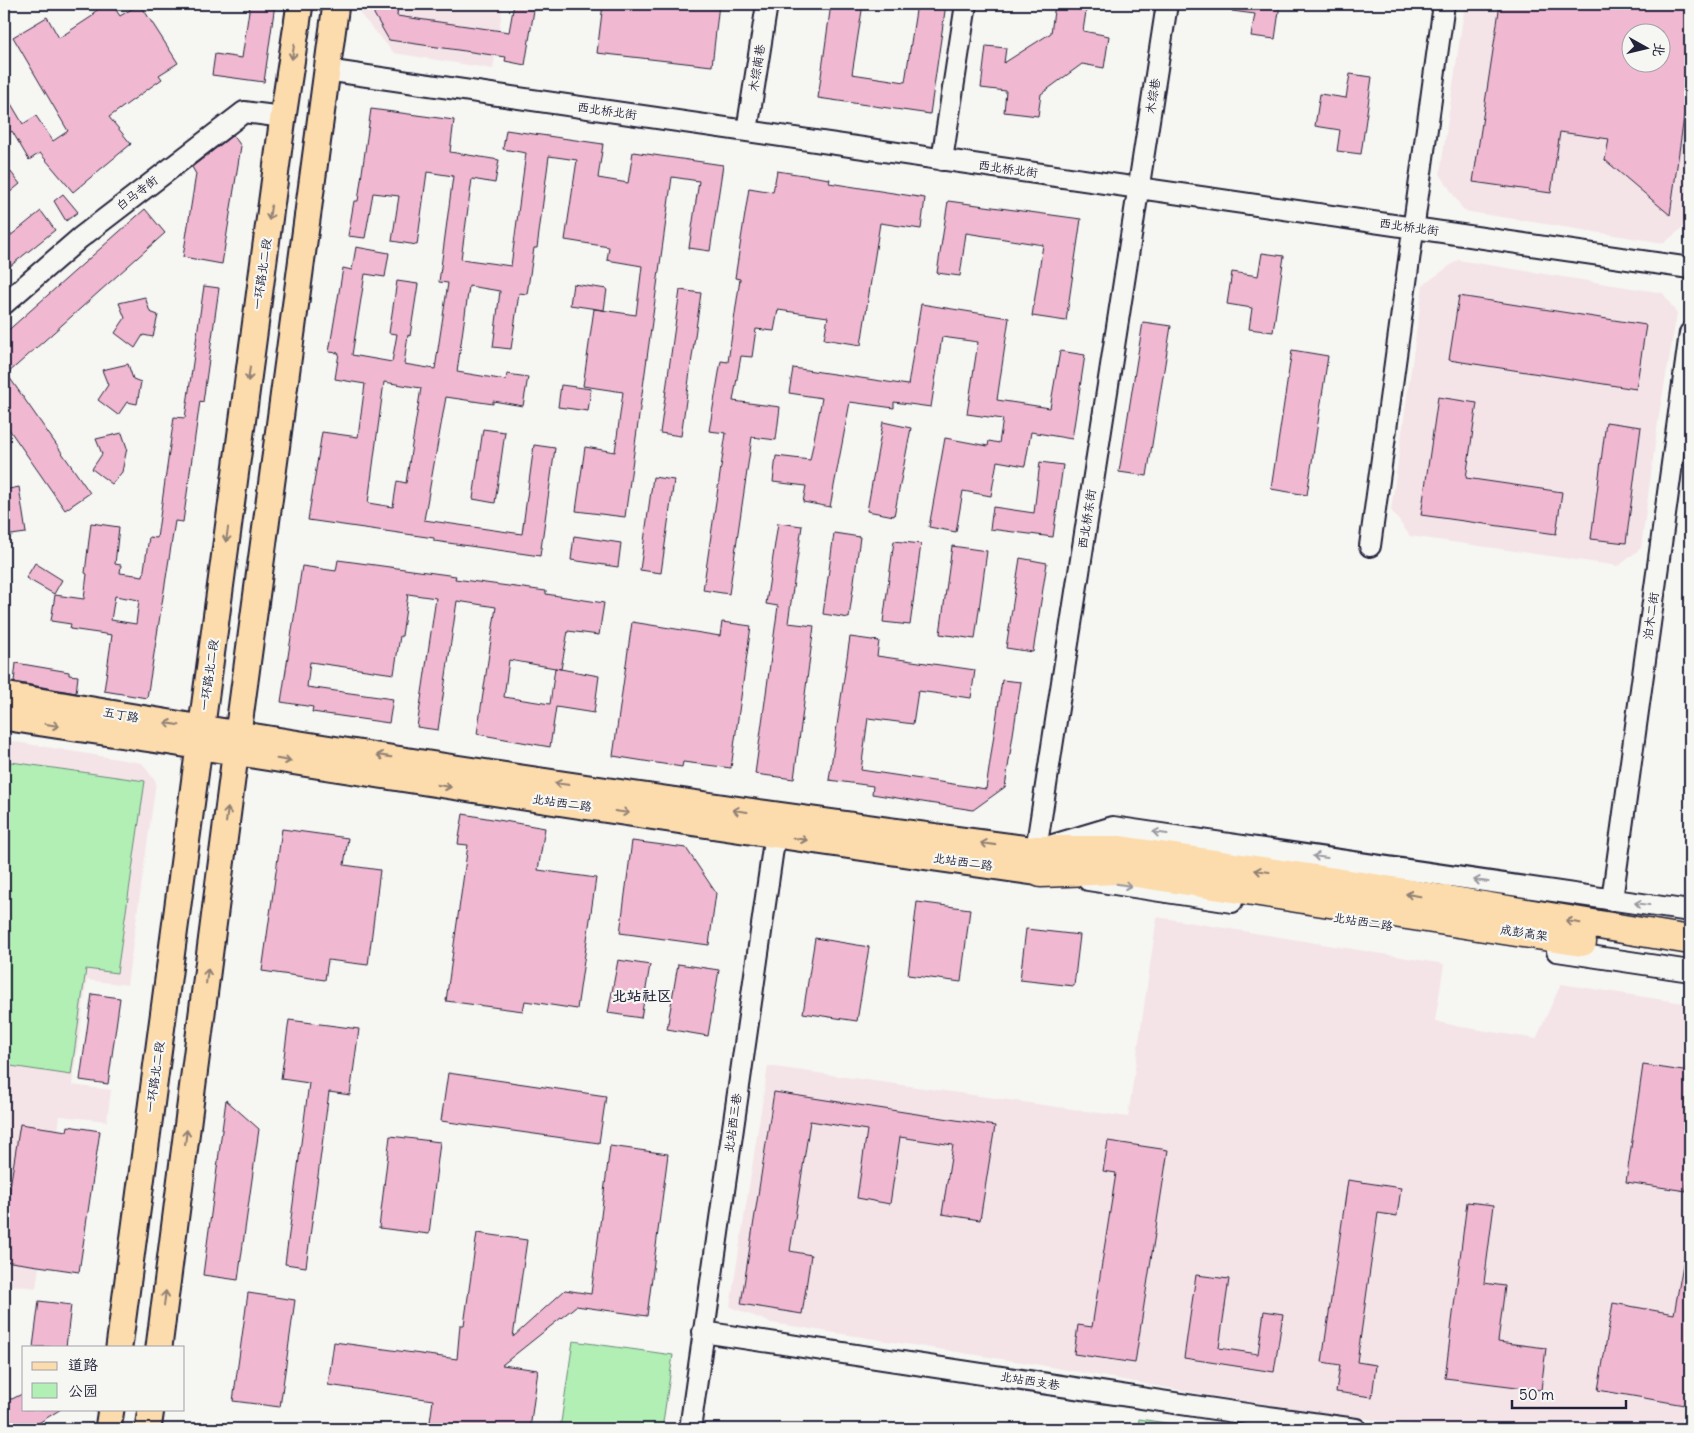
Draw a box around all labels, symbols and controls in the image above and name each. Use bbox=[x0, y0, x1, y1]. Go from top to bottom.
north arrow bbox=[1622, 22, 1672, 72]
text: 北 bbox=[1649, 42, 1669, 58]
street label: 木综南巷 bbox=[745, 43, 768, 93]
one-way arrow bbox=[287, 44, 297, 60]
street label: 木综巷 bbox=[1142, 77, 1163, 115]
street label: 西北桥北街 bbox=[576, 99, 638, 122]
street label: 西北桥北街 bbox=[977, 157, 1039, 180]
street label: 白马寺街 bbox=[113, 172, 160, 213]
one-way arrow bbox=[265, 205, 275, 221]
street label: 西北桥北街 bbox=[1378, 215, 1440, 238]
street label: 一环路北二段 bbox=[249, 237, 274, 311]
one-way arrow bbox=[244, 366, 254, 382]
street label: 西北桥东街 bbox=[1074, 488, 1099, 550]
one-way arrow bbox=[222, 527, 232, 543]
street label: 泊木二街 bbox=[1640, 591, 1661, 641]
street label: 一环路北二段 bbox=[196, 638, 221, 712]
street label: 五丁路 bbox=[102, 704, 140, 725]
one-way arrow bbox=[165, 718, 181, 728]
one-way arrow bbox=[43, 721, 59, 731]
one-way arrow bbox=[377, 751, 393, 761]
one-way arrow bbox=[275, 755, 291, 765]
one-way arrow bbox=[555, 779, 571, 789]
one-way arrow bbox=[436, 781, 452, 791]
street label: 北站西二路 bbox=[531, 791, 593, 814]
one-way arrow bbox=[733, 805, 749, 815]
one-way arrow bbox=[223, 807, 233, 823]
one-way arrow bbox=[614, 808, 630, 818]
one-way arrow bbox=[1152, 828, 1168, 838]
one-way arrow bbox=[792, 834, 808, 844]
one-way arrow bbox=[980, 839, 996, 849]
street label: 北站西二路 bbox=[932, 850, 994, 873]
one-way arrow bbox=[1313, 852, 1329, 862]
one-way arrow bbox=[1254, 866, 1270, 876]
one-way arrow bbox=[1474, 875, 1490, 885]
one-way arrow bbox=[1116, 881, 1132, 891]
one-way arrow bbox=[1405, 889, 1421, 899]
one-way arrow bbox=[1634, 899, 1650, 909]
street label: 北站西二路 bbox=[1332, 909, 1394, 934]
one-way arrow bbox=[1565, 916, 1581, 926]
street label: 成彭高架 bbox=[1499, 922, 1549, 943]
one-way arrow bbox=[202, 968, 212, 984]
district label: 北站社区 bbox=[612, 986, 672, 1005]
street label: 一环路北二段 bbox=[142, 1040, 167, 1114]
street label: 北站西三巷 bbox=[721, 1092, 744, 1154]
one-way arrow bbox=[181, 1130, 191, 1146]
one-way arrow bbox=[160, 1291, 170, 1307]
legend bbox=[22, 1346, 185, 1410]
text: 道路 bbox=[68, 1355, 98, 1374]
street label: 北站西支巷 bbox=[999, 1368, 1061, 1393]
scale bar bbox=[1512, 1378, 1625, 1410]
text: 公园 bbox=[68, 1381, 98, 1400]
text: 50 m bbox=[1519, 1385, 1554, 1404]

